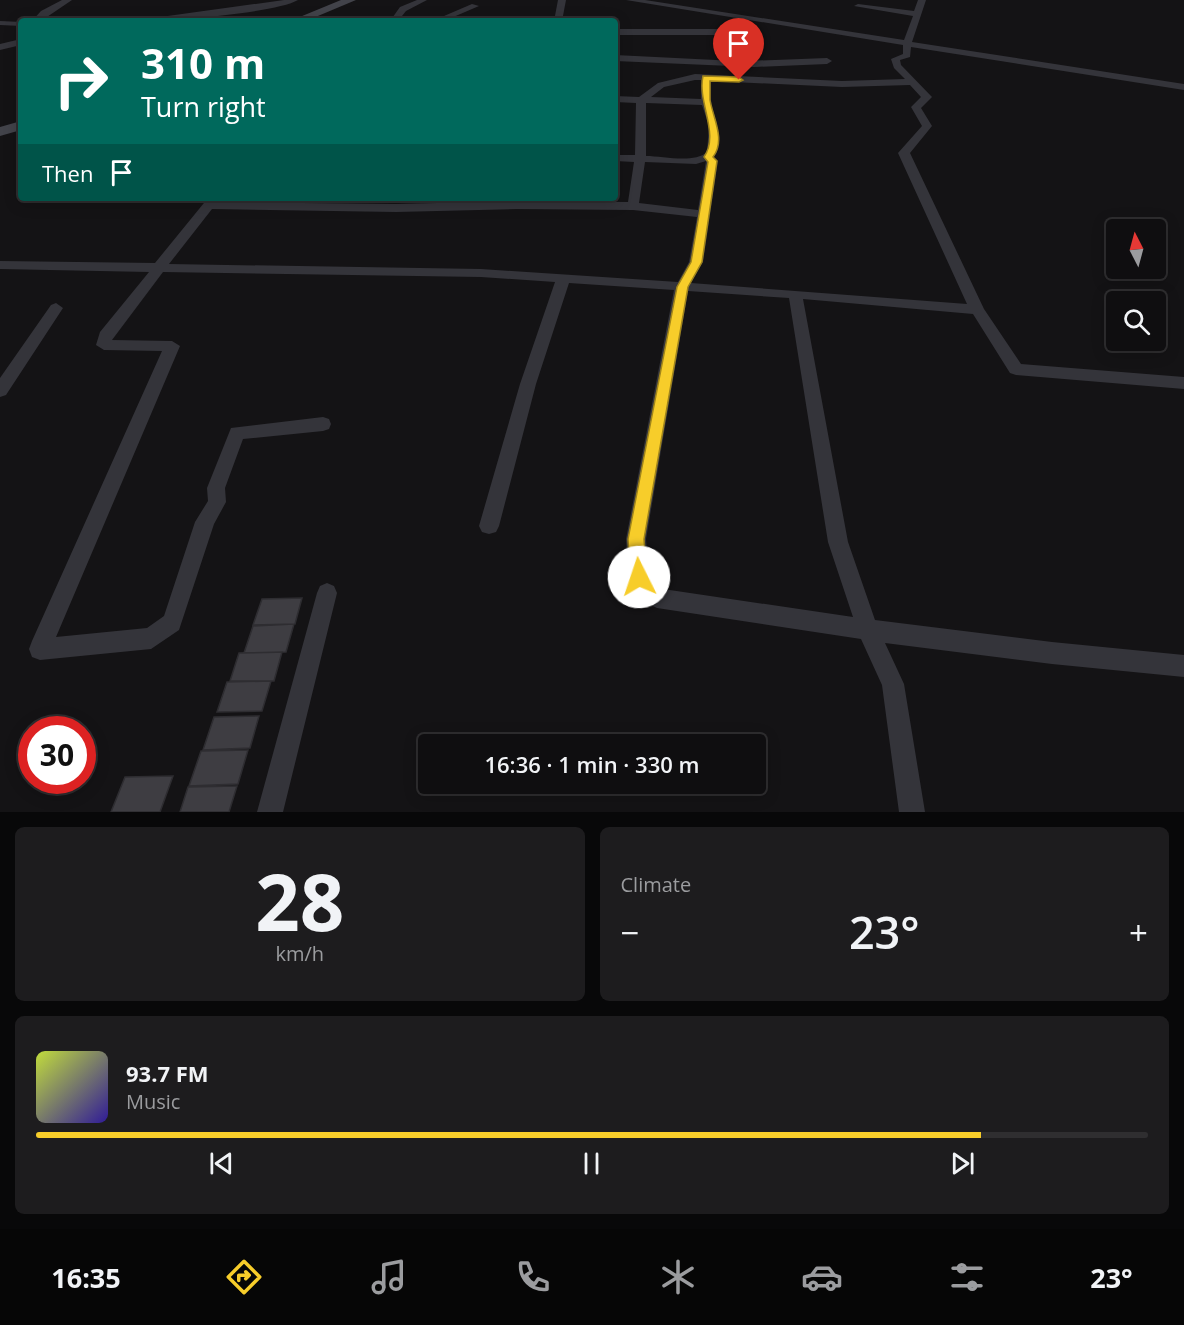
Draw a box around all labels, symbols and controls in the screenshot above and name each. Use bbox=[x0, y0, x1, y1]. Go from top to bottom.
pin bbox=[713, 18, 764, 80]
icon: arrive bbox=[722, 27, 755, 60]
text: 310 m bbox=[141, 34, 265, 91]
icon: right bbox=[42, 42, 120, 120]
text: Turn right bbox=[141, 88, 266, 125]
icon: arrive bbox=[105, 156, 138, 189]
text: Then bbox=[42, 158, 93, 188]
north arrow bbox=[1106, 219, 1166, 279]
map controls bbox=[1106, 219, 1166, 351]
button: search bbox=[1106, 291, 1166, 351]
position arrow bbox=[607, 545, 671, 609]
speed limit sign: 30 bbox=[18, 716, 96, 794]
text: 16:36 · 1 min · 330 m bbox=[484, 749, 700, 779]
text: 28 bbox=[255, 848, 344, 954]
text: Climate bbox=[621, 871, 691, 898]
text: 23° bbox=[849, 901, 920, 962]
text: − bbox=[621, 910, 639, 955]
text: + bbox=[1129, 910, 1148, 955]
text: km/h bbox=[275, 940, 324, 967]
text: 93.7 FM bbox=[126, 1058, 209, 1088]
text: Music bbox=[126, 1088, 180, 1115]
icon: previous bbox=[205, 1147, 238, 1180]
icon: pause bbox=[575, 1147, 608, 1180]
icon: next bbox=[946, 1147, 979, 1180]
icon: directions bbox=[223, 1256, 265, 1298]
icon: music bbox=[368, 1256, 410, 1298]
icon: phone bbox=[512, 1256, 554, 1298]
icon: climate bbox=[657, 1256, 699, 1298]
icon: car bbox=[801, 1256, 843, 1298]
icon: filters bbox=[946, 1256, 988, 1298]
text: 16:35 bbox=[51, 1259, 121, 1296]
text: 23° bbox=[1090, 1259, 1133, 1296]

